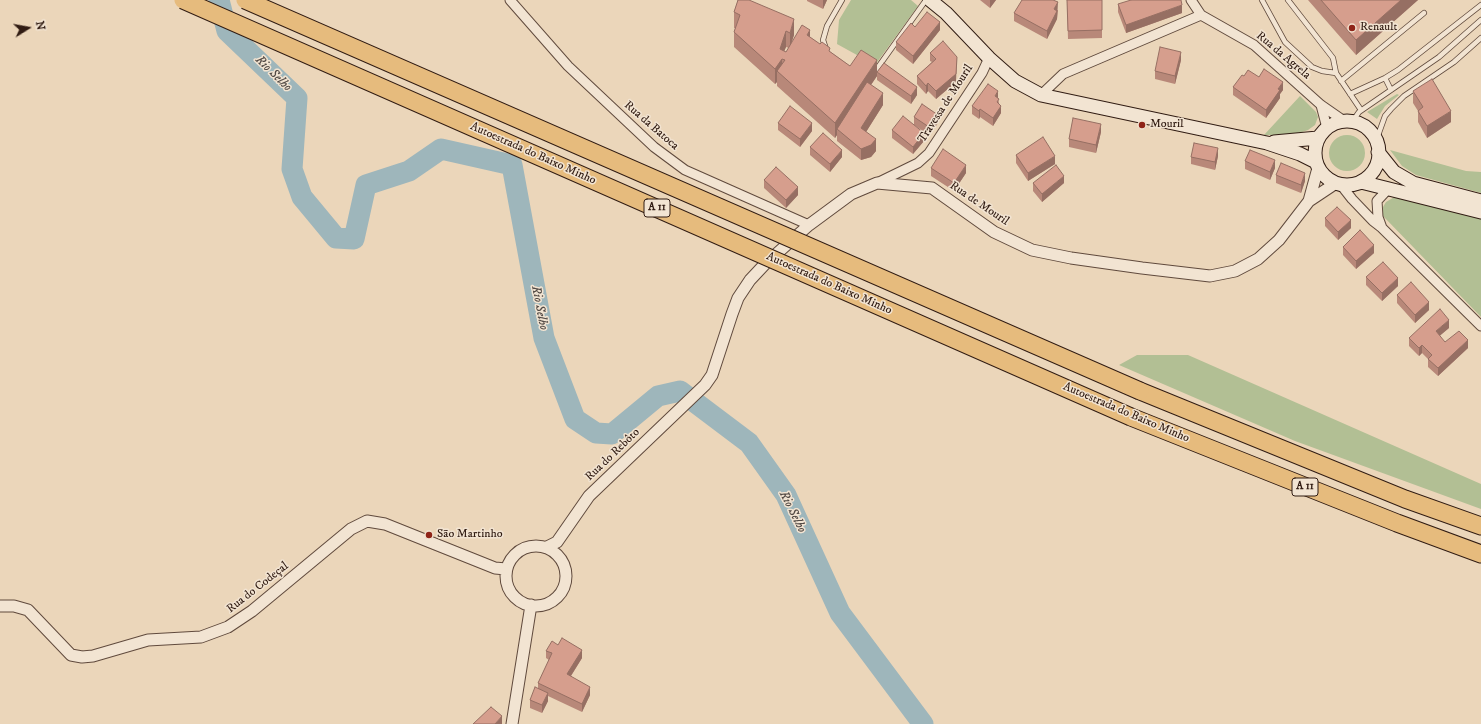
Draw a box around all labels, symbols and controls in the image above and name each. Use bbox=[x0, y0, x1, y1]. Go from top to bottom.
north arrow bbox=[8, 8, 48, 48]
text: N bbox=[32, 20, 48, 31]
place label: Renault bbox=[1360, 21, 1397, 35]
marker: Renault bbox=[1347, 23, 1357, 33]
street label: Rua da Agrela bbox=[1253, 29, 1313, 83]
water label: Rio Selho bbox=[251, 53, 295, 95]
street label: Travessa de Mouril bbox=[915, 62, 977, 146]
street label: Rua da Batoca bbox=[621, 98, 681, 154]
place label: Mouril bbox=[1150, 118, 1184, 132]
street label: Autoestrada do Baixo Minho bbox=[468, 120, 598, 188]
marker: Mouril bbox=[1137, 120, 1147, 130]
street label: Rua de Mouril bbox=[947, 179, 1011, 229]
road number: A 11 bbox=[644, 199, 670, 217]
street label: Autoestrada do Baixo Minho bbox=[764, 250, 894, 318]
water label: Rio Selho bbox=[527, 284, 551, 332]
street label: Autoestrada do Baixo Minho bbox=[1061, 380, 1191, 446]
street label: Rua do Rebôto bbox=[583, 426, 643, 484]
road number: A 11 bbox=[1292, 478, 1318, 496]
water label: Rio Selho bbox=[775, 488, 809, 536]
place label: São Martinho bbox=[437, 528, 503, 542]
marker: São Martinho bbox=[424, 530, 434, 540]
street label: Rua do Codeçal bbox=[224, 559, 292, 617]

